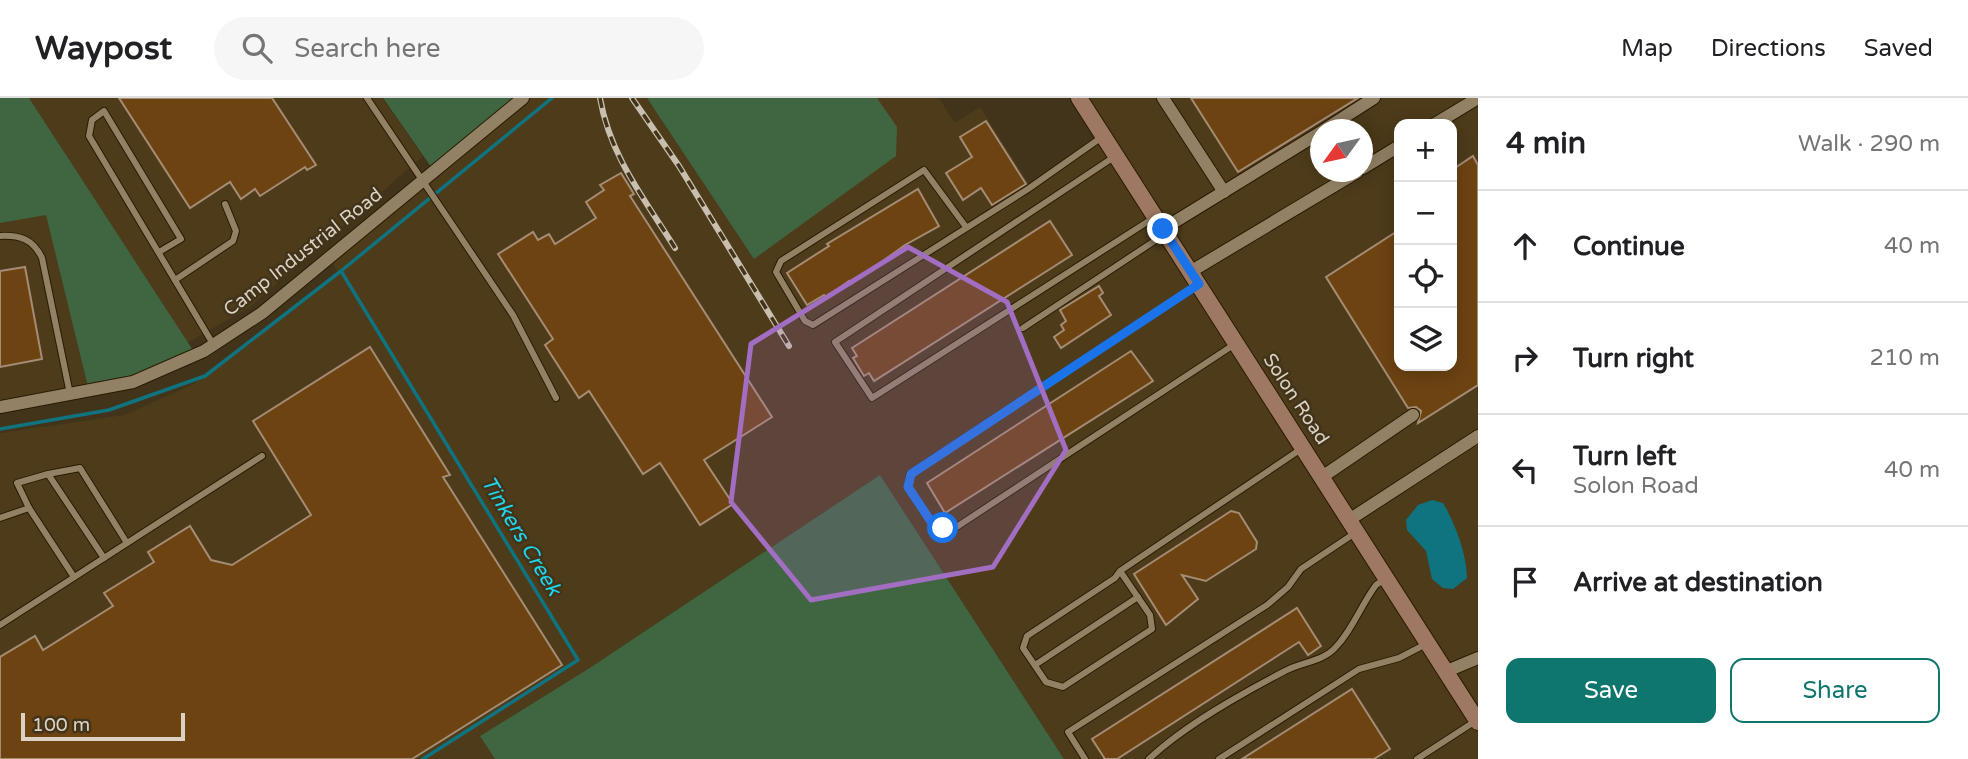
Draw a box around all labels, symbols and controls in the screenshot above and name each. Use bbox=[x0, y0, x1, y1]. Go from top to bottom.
search box bbox=[214, 17, 704, 80]
text: Waypost bbox=[35, 29, 172, 68]
icon: search bbox=[238, 29, 276, 67]
text: Search here bbox=[294, 33, 440, 64]
text: Map bbox=[1621, 34, 1673, 63]
text: Directions bbox=[1711, 34, 1826, 63]
text: Saved bbox=[1864, 34, 1933, 63]
north arrow bbox=[1310, 119, 1373, 182]
map controls bbox=[1394, 119, 1457, 371]
button: + bbox=[1394, 119, 1457, 182]
text: 4 min bbox=[1506, 125, 1586, 162]
text: Walk · 290 m bbox=[1798, 130, 1940, 158]
button: − bbox=[1394, 182, 1457, 245]
street label: Camp Industrial Road bbox=[219, 183, 387, 321]
route end bbox=[1147, 213, 1178, 244]
icon: ahead bbox=[1506, 227, 1544, 265]
text: Continue bbox=[1573, 231, 1685, 262]
text: 40 m bbox=[1884, 232, 1940, 260]
button: locate bbox=[1394, 245, 1457, 308]
button: layers bbox=[1394, 308, 1457, 371]
icon: right bbox=[1506, 339, 1544, 377]
text: Turn right bbox=[1573, 343, 1694, 374]
text: 210 m bbox=[1870, 344, 1940, 372]
street label: Solon Road bbox=[1259, 349, 1333, 449]
text: Turn left bbox=[1573, 441, 1676, 472]
icon: left bbox=[1506, 451, 1544, 489]
text: 40 m bbox=[1884, 456, 1940, 484]
water label: Tinkers Creek bbox=[476, 472, 567, 602]
text: Solon Road bbox=[1573, 472, 1699, 500]
route start bbox=[927, 512, 958, 543]
icon: arrive bbox=[1506, 563, 1544, 601]
text: Arrive at destination bbox=[1573, 567, 1823, 598]
button: Save bbox=[1506, 658, 1716, 723]
button: Share bbox=[1730, 658, 1940, 723]
scale bar bbox=[21, 710, 186, 742]
text: 100 m bbox=[32, 714, 90, 736]

